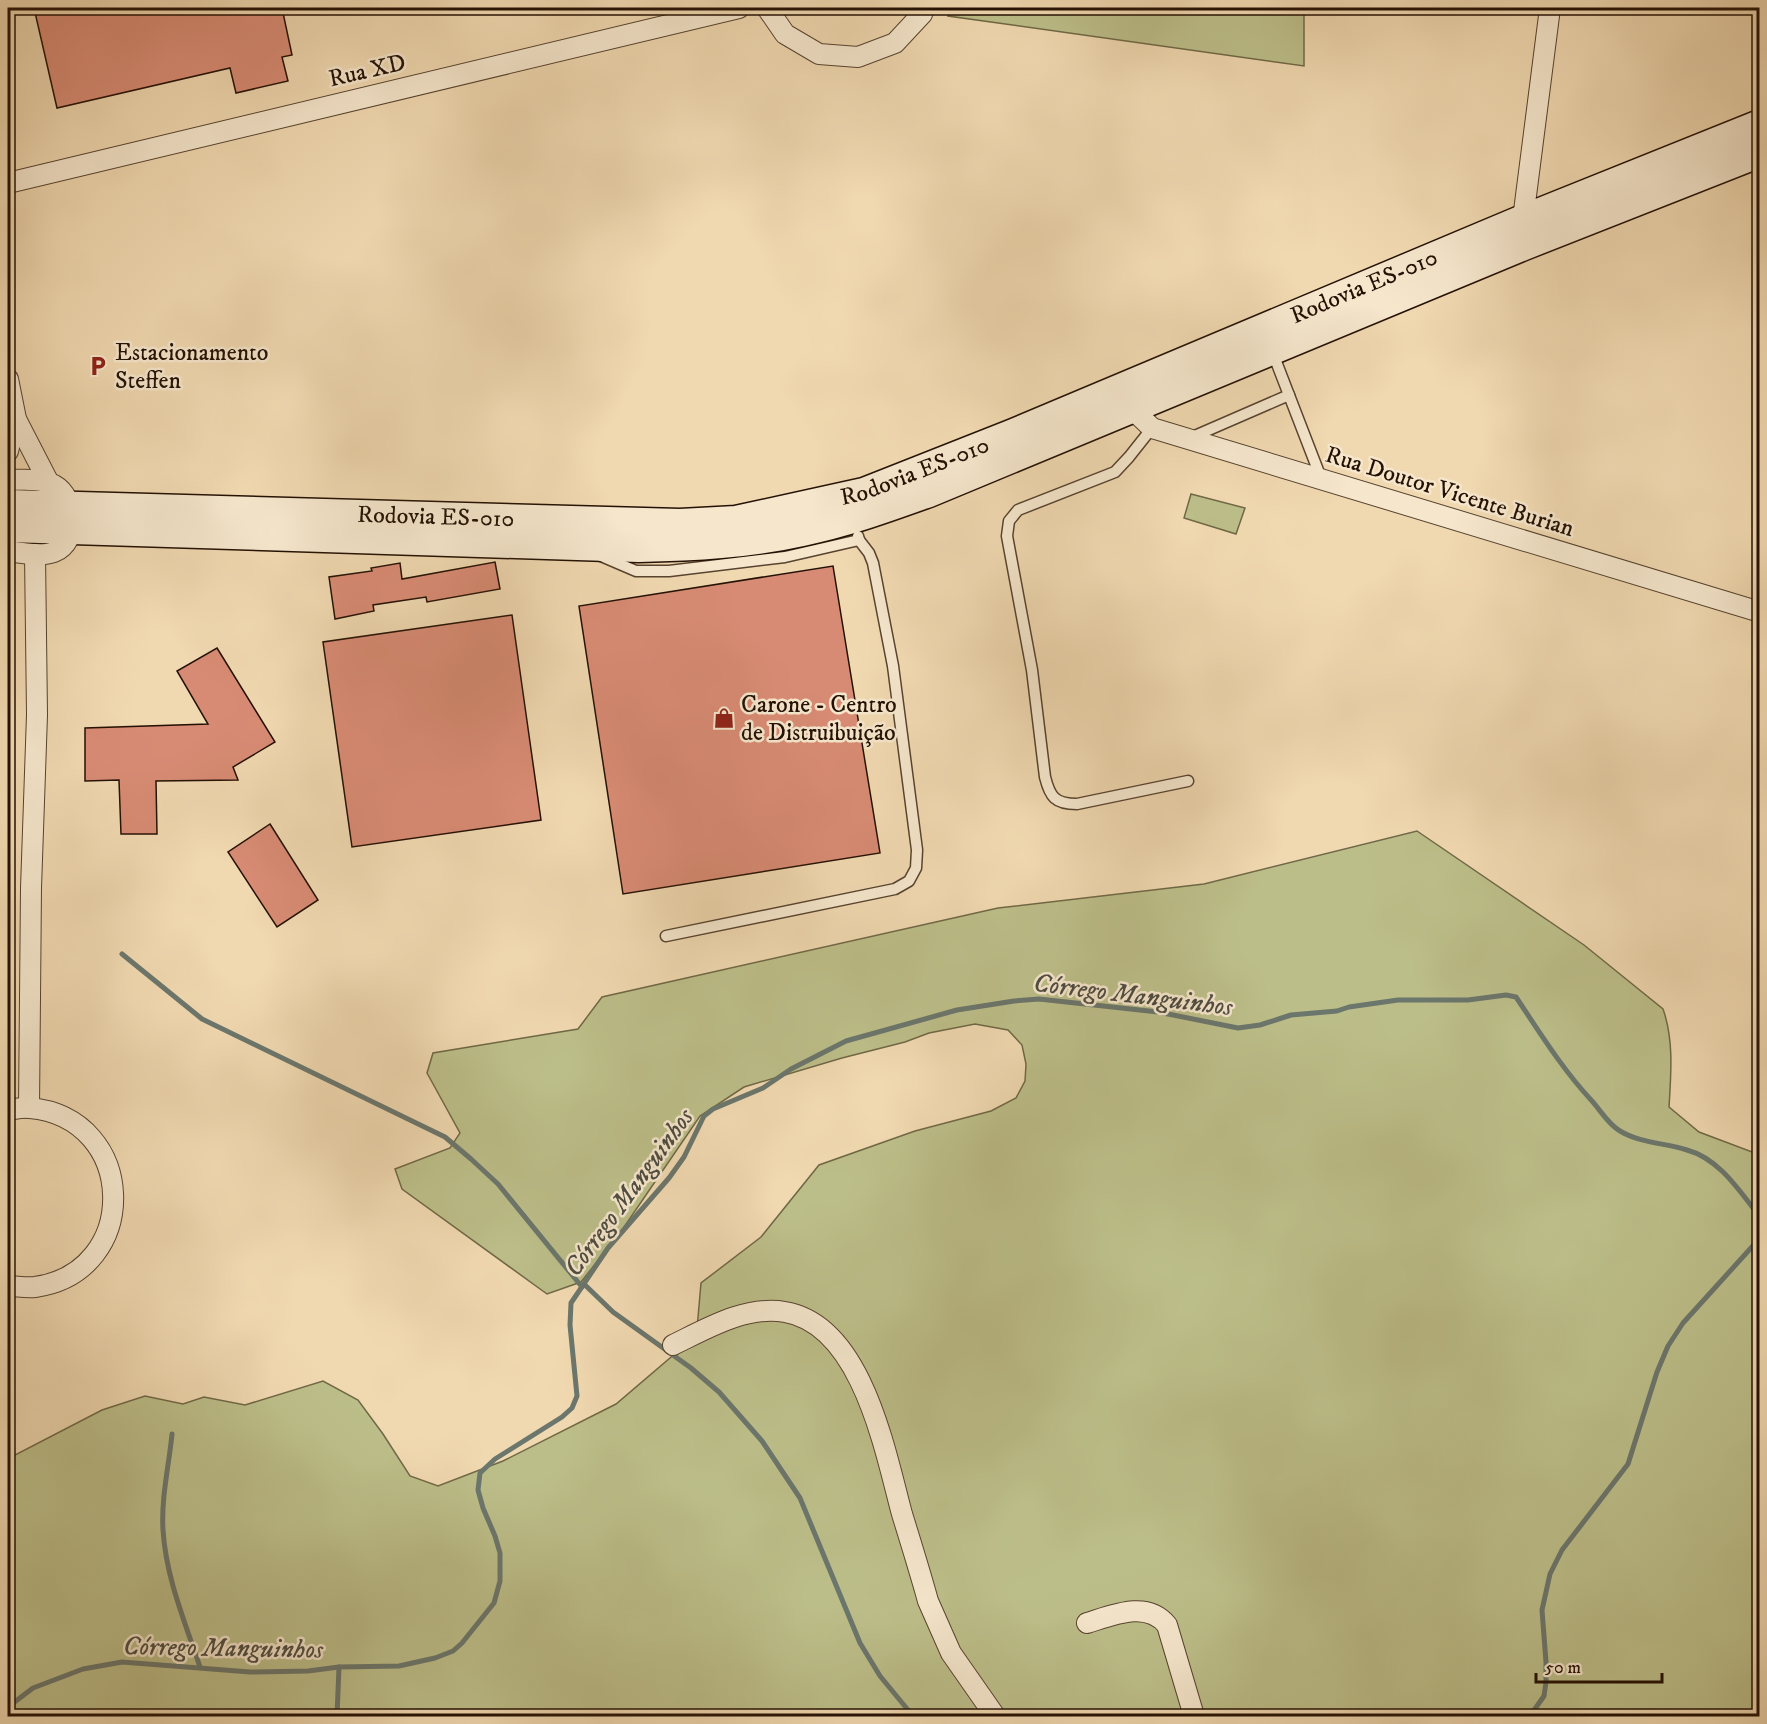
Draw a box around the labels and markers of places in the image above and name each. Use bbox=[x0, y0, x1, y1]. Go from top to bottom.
place label: Estacionamento Steffen bbox=[115, 338, 268, 396]
parking icon: Estacionamento Steffen bbox=[86, 354, 110, 378]
place label: Carone - Centro de Distruibuição bbox=[741, 690, 897, 748]
shop icon: Carone - Centro de Distruibuição bbox=[712, 706, 736, 730]

